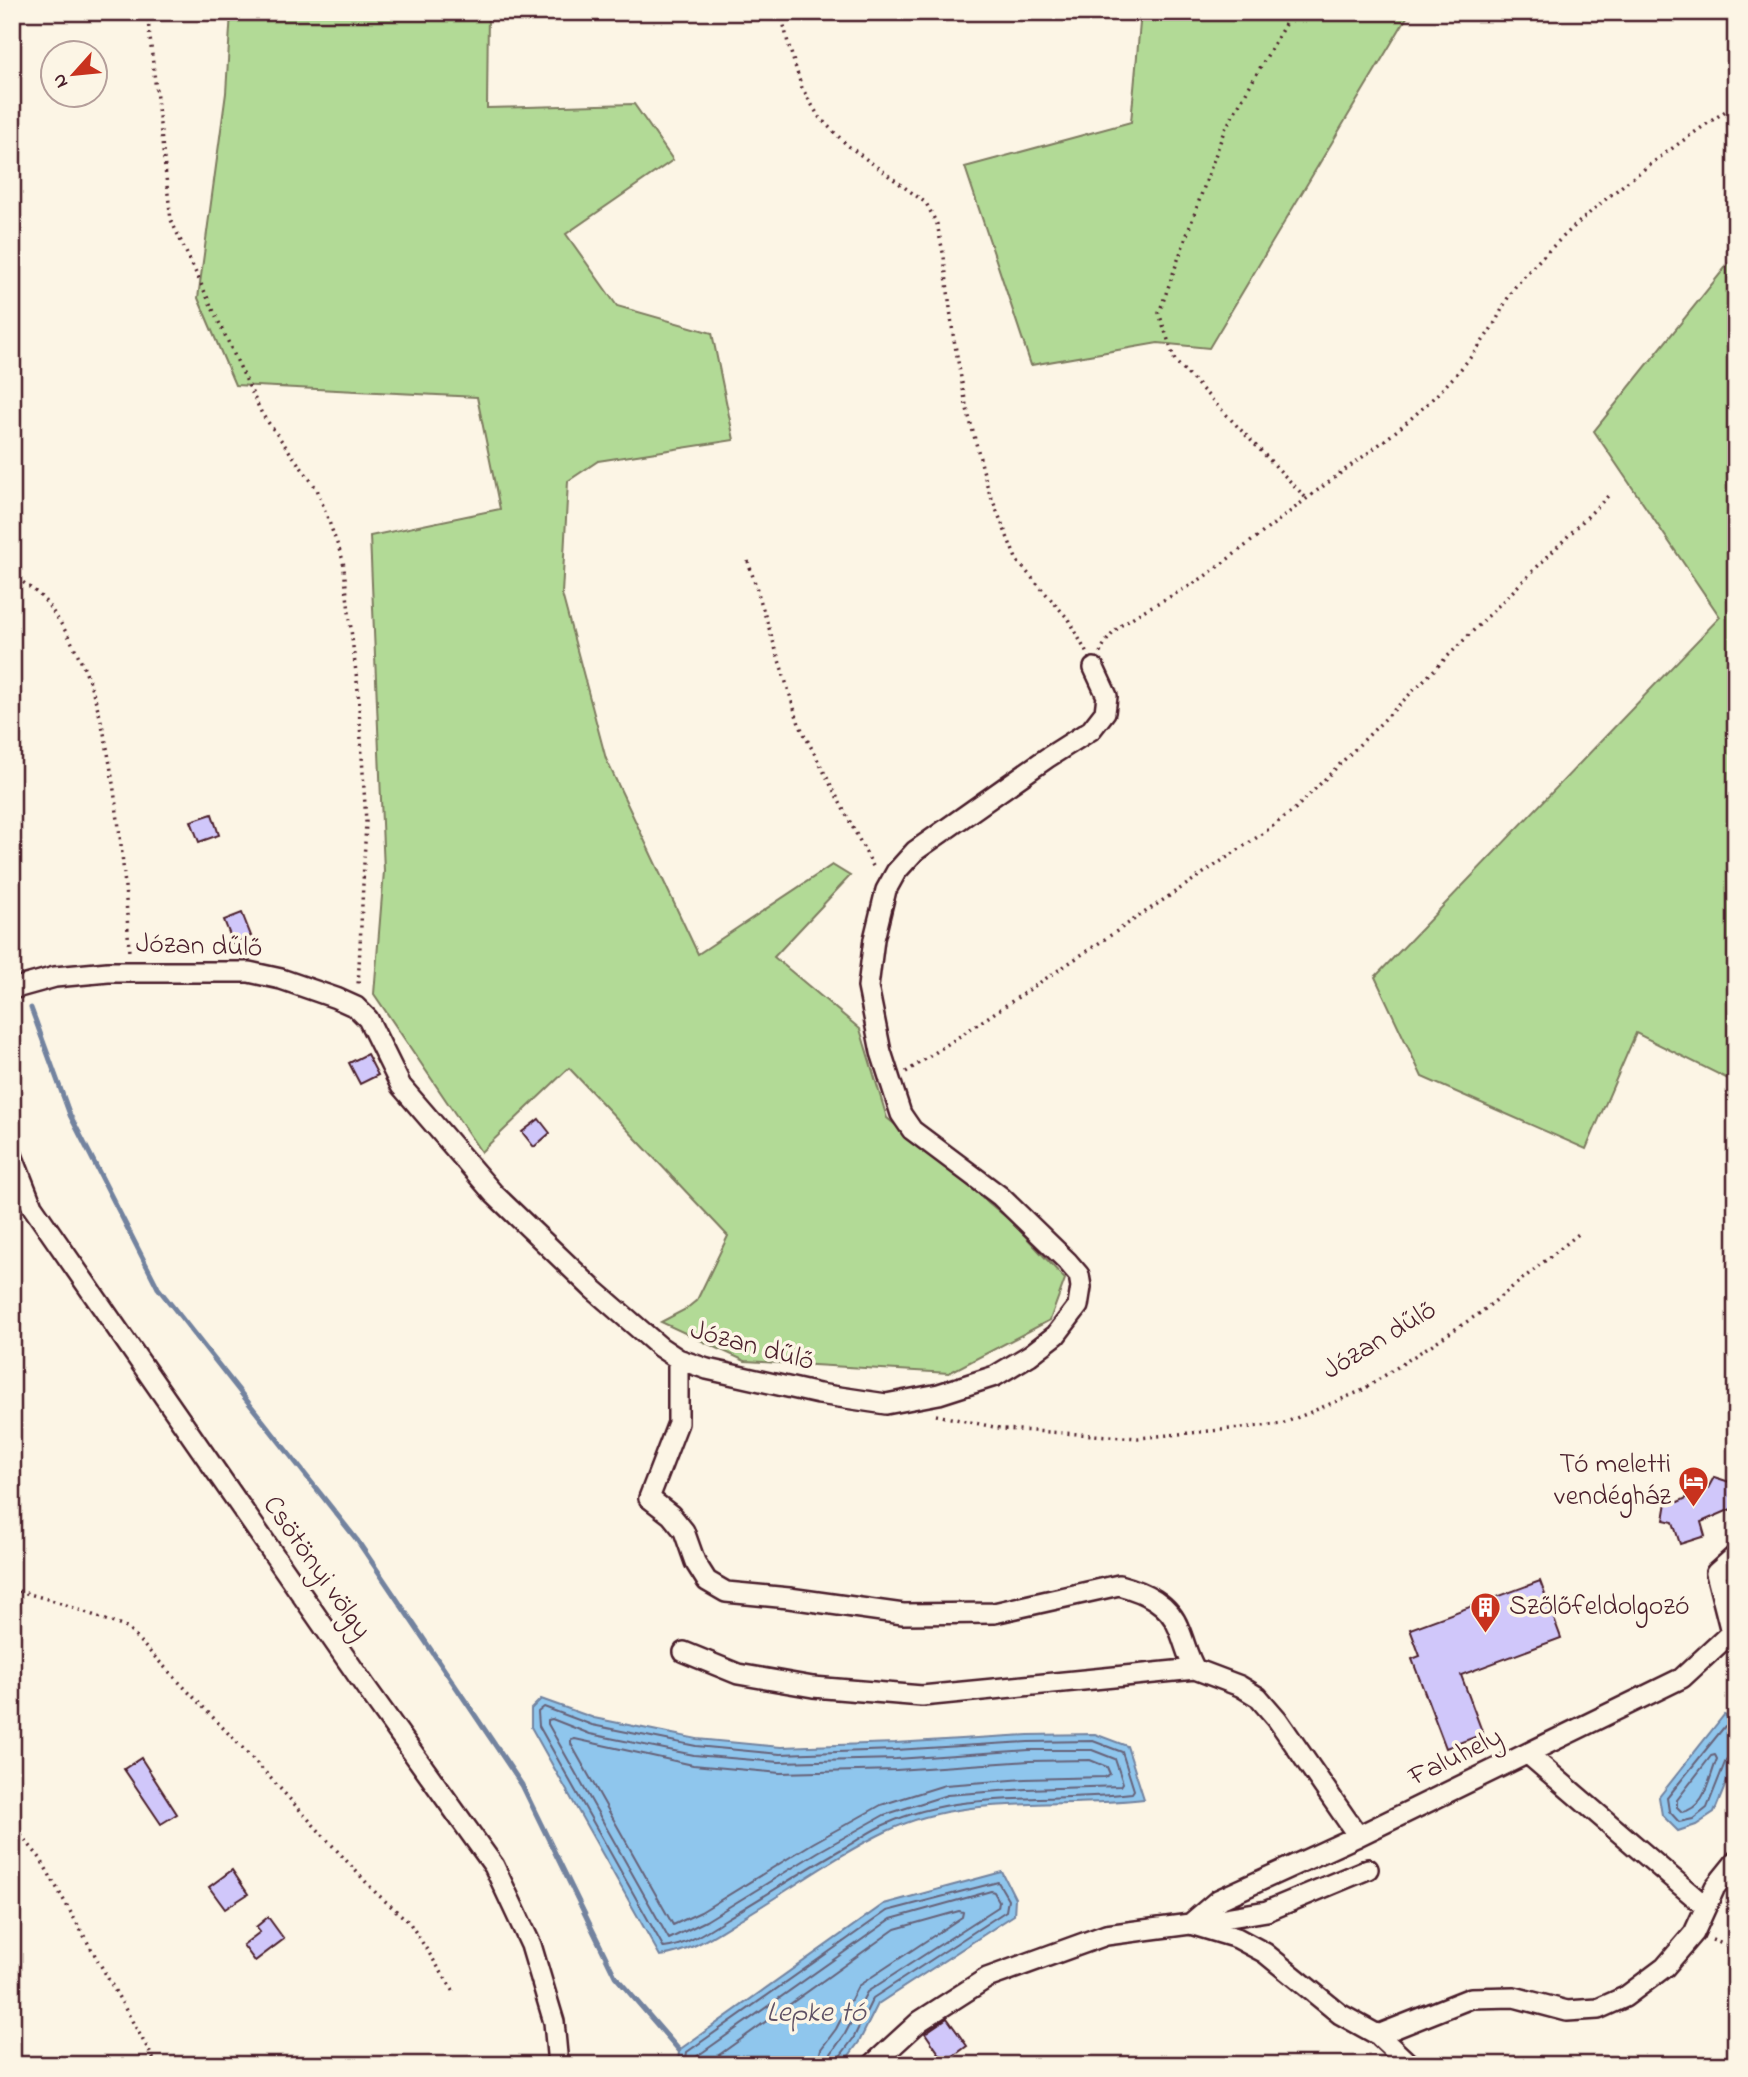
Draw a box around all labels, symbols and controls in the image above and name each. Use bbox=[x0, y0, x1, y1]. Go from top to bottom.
north arrow bbox=[38, 38, 108, 108]
text: N bbox=[46, 69, 76, 92]
street label: Józan dűlő bbox=[135, 924, 263, 970]
street label: Józan dűlő bbox=[1315, 1291, 1445, 1391]
street label: Józan dűlő bbox=[685, 1311, 819, 1383]
place label: Tó meletti vendégház bbox=[1554, 1445, 1671, 1518]
hotel icon: Tó meletti vendégház bbox=[1677, 1464, 1711, 1508]
street label: Csötönyi völgy bbox=[251, 1488, 381, 1648]
place label: Szőlőfeldolgozó bbox=[1509, 1587, 1690, 1628]
building icon: Szőlőfeldolgozó bbox=[1469, 1590, 1503, 1634]
street label: Faluhely bbox=[1401, 1718, 1510, 1799]
water label: Lepke tó bbox=[766, 1992, 867, 2036]

